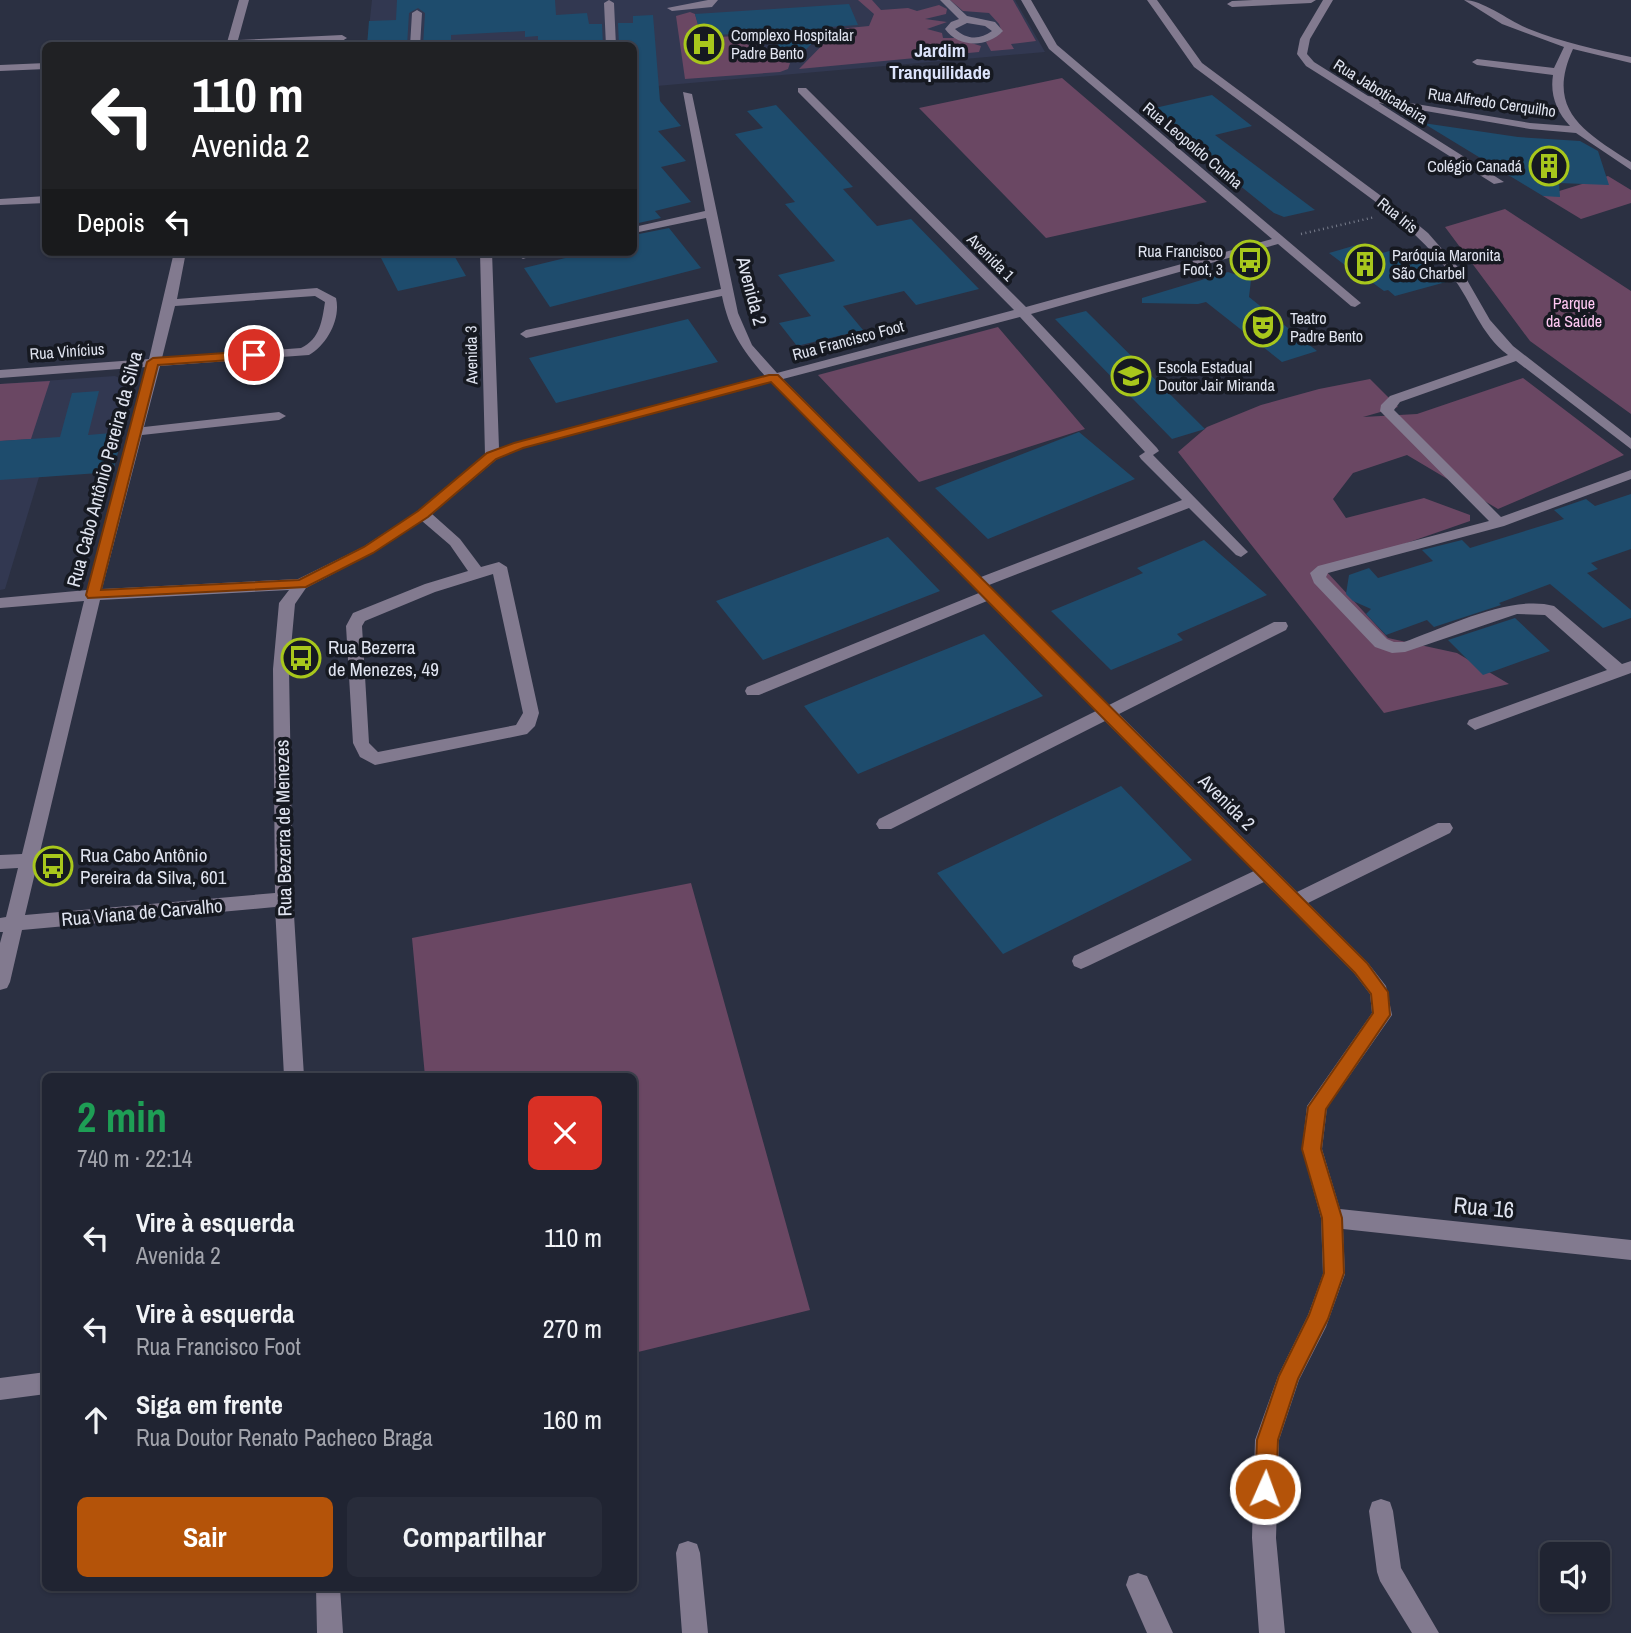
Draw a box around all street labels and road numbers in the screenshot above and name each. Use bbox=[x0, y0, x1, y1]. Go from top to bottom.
street label: Rua Jaboticabeira bbox=[1330, 53, 1433, 129]
street label: Rua Alfredo Cerquilho bbox=[1427, 82, 1557, 122]
street label: Rua Leopoldo Cunha bbox=[1138, 97, 1248, 194]
street label: Rua Iris bbox=[1373, 192, 1423, 238]
street label: Avenida 1 bbox=[962, 228, 1020, 286]
street label: Avenida 2 bbox=[730, 253, 774, 328]
street label: Rua Francisco Foot bbox=[790, 314, 907, 365]
street label: Avenida 3 bbox=[459, 325, 483, 386]
street label: Rua Vinícius bbox=[29, 337, 105, 365]
street label: Rua Cabo Antônio Pereira da Silva bbox=[60, 348, 148, 590]
street label: Rua Bezerra de Menezes bbox=[268, 739, 298, 917]
street label: Avenida 2 bbox=[1192, 767, 1261, 836]
street label: Rua Viana de Carvalho bbox=[60, 892, 224, 932]
street label: Rua 16 bbox=[1452, 1189, 1516, 1225]

